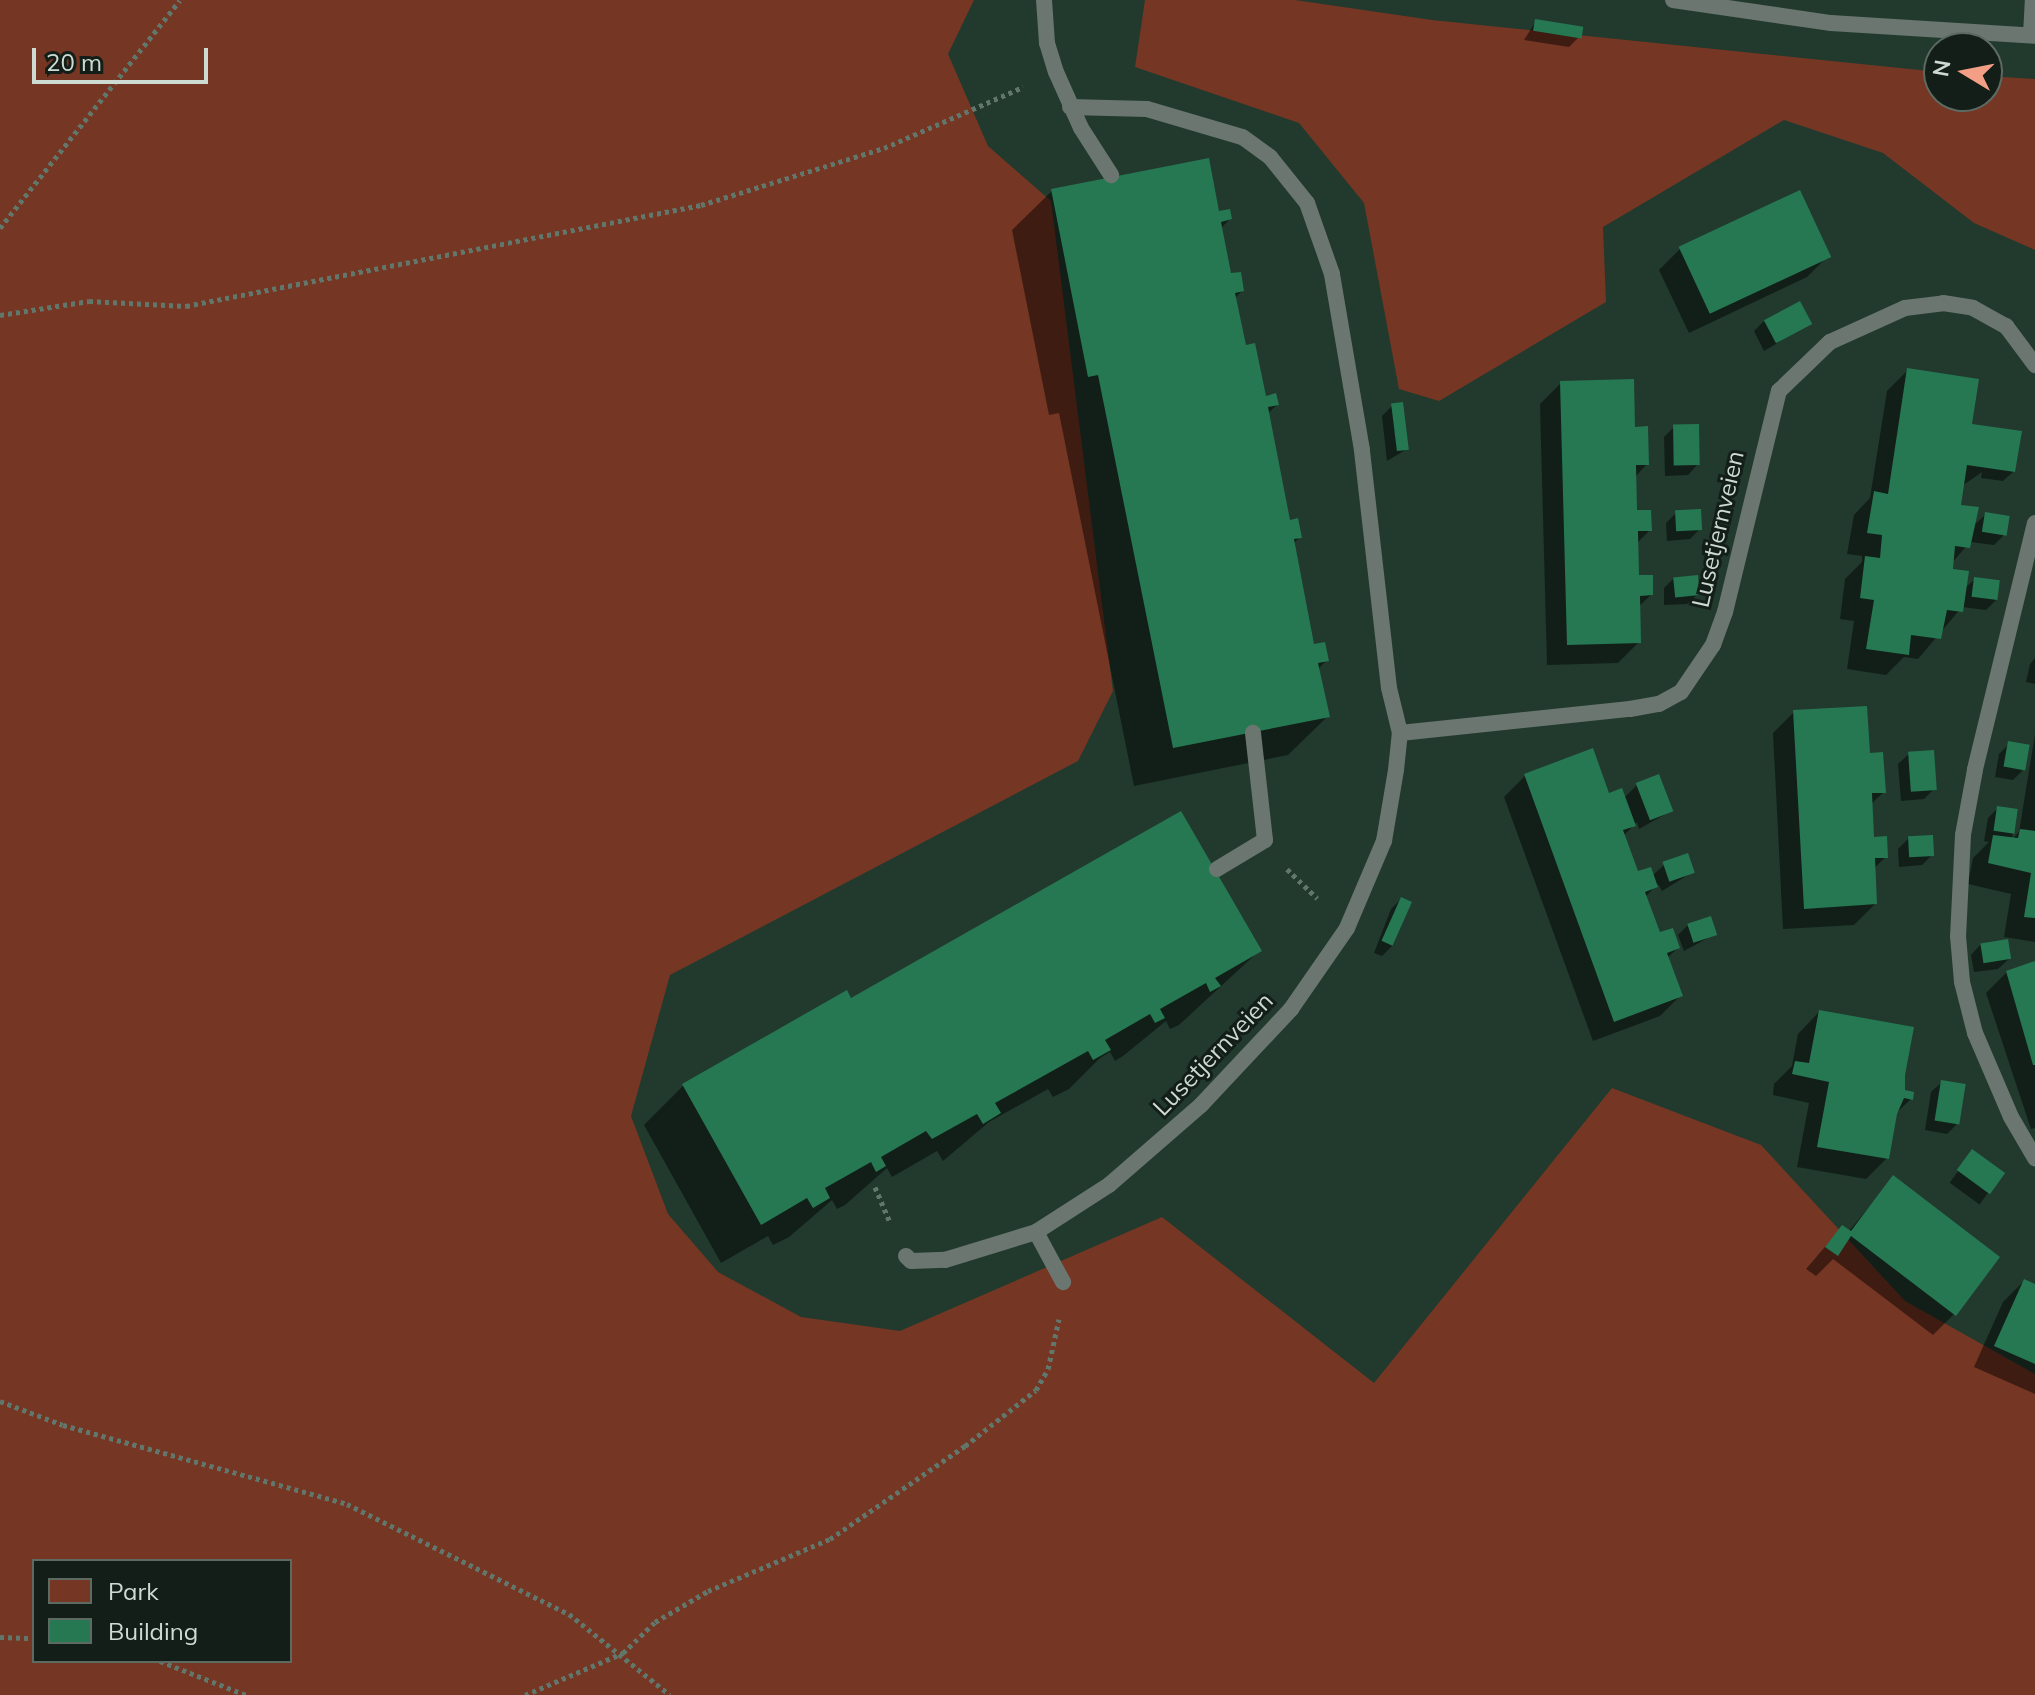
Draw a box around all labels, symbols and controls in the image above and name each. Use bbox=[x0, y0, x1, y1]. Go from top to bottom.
scale bar bbox=[36, 32, 212, 82]
north arrow bbox=[1923, 32, 2003, 112]
text: 20 m bbox=[46, 47, 102, 77]
text: N bbox=[1926, 58, 1957, 79]
street label: Lusetjernveien bbox=[1686, 448, 1750, 610]
street label: Lusetjernveien bbox=[1147, 986, 1279, 1122]
legend bbox=[32, 1559, 292, 1663]
text: Park bbox=[108, 1576, 159, 1606]
text: Building bbox=[108, 1616, 198, 1646]

